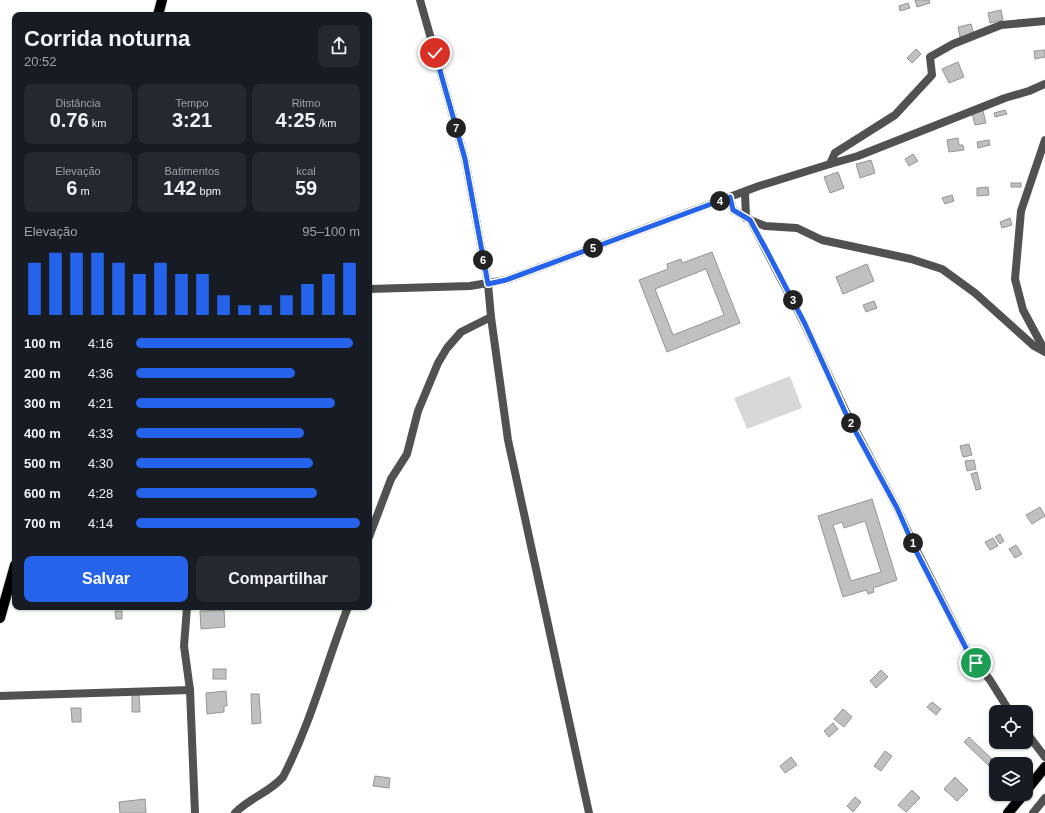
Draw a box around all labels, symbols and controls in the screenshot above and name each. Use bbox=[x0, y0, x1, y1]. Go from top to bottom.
button: share bbox=[318, 25, 360, 67]
text: Corrida noturna bbox=[24, 26, 190, 51]
pin bbox=[418, 36, 452, 70]
icon: check bbox=[424, 42, 446, 64]
text: 20:52 bbox=[24, 54, 57, 69]
text: Distância bbox=[55, 97, 101, 109]
text: Tempo bbox=[175, 97, 209, 109]
text: Ritmo bbox=[292, 97, 320, 109]
text: 0.76 bbox=[50, 109, 89, 131]
text: 3:21 bbox=[172, 109, 212, 131]
text: 4:25 bbox=[276, 109, 316, 131]
text: km bbox=[89, 117, 106, 129]
text: /km bbox=[316, 117, 336, 129]
pin: 7 bbox=[446, 118, 466, 138]
text: 7 bbox=[453, 122, 459, 134]
text: Elevação bbox=[55, 165, 101, 177]
text: Batimentos bbox=[164, 165, 220, 177]
text: kcal bbox=[296, 165, 316, 177]
text: 6 bbox=[66, 177, 77, 199]
text: 142 bbox=[163, 177, 196, 199]
text: 59 bbox=[295, 177, 317, 199]
text: m bbox=[77, 185, 90, 197]
text: bpm bbox=[196, 185, 221, 197]
pin: 4 bbox=[710, 191, 730, 211]
text: 4 bbox=[717, 195, 723, 207]
text: Elevação bbox=[24, 224, 77, 239]
text: 95–100 m bbox=[302, 224, 360, 239]
pin: 5 bbox=[583, 238, 603, 258]
text: 5 bbox=[590, 242, 596, 254]
pin: 6 bbox=[473, 250, 493, 270]
text: 6 bbox=[480, 254, 486, 266]
pin: 3 bbox=[783, 290, 803, 310]
text: 3 bbox=[790, 294, 796, 306]
text: 100 m bbox=[24, 336, 61, 351]
text: 4:16 bbox=[88, 336, 113, 351]
text: 200 m bbox=[24, 366, 61, 381]
text: 4:36 bbox=[88, 366, 113, 381]
text: 300 m bbox=[24, 396, 61, 411]
text: 4:21 bbox=[88, 396, 113, 411]
pin: 2 bbox=[841, 413, 861, 433]
text: 2 bbox=[848, 417, 854, 429]
text: 400 m bbox=[24, 426, 61, 441]
text: 4:33 bbox=[88, 426, 113, 441]
text: 500 m bbox=[24, 456, 61, 471]
text: 4:30 bbox=[88, 456, 113, 471]
text: 600 m bbox=[24, 486, 61, 501]
text: 4:28 bbox=[88, 486, 113, 501]
text: 700 m bbox=[24, 516, 61, 531]
text: 4:14 bbox=[88, 516, 113, 531]
pin: 1 bbox=[903, 533, 923, 553]
text: 1 bbox=[910, 537, 916, 549]
button: Salvar bbox=[24, 556, 188, 602]
button: Compartilhar bbox=[196, 556, 360, 602]
pin bbox=[959, 646, 993, 680]
icon: arrive bbox=[965, 652, 987, 674]
map controls bbox=[989, 705, 1033, 801]
button: locate bbox=[989, 705, 1033, 749]
button: layers bbox=[989, 757, 1033, 801]

